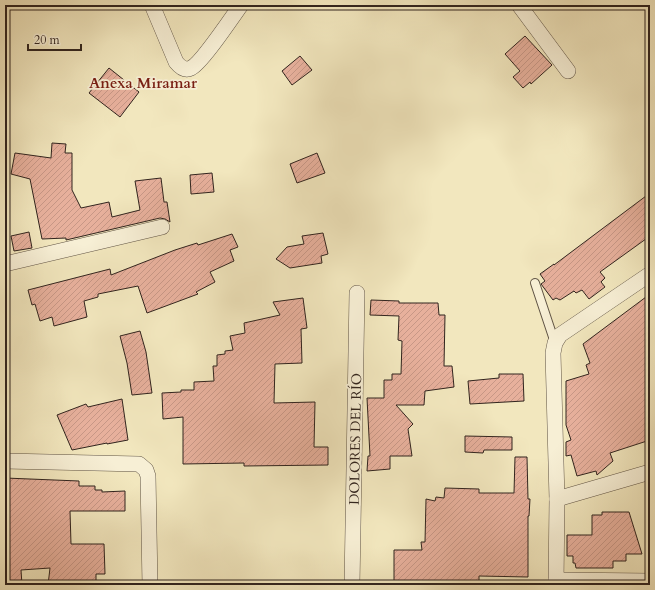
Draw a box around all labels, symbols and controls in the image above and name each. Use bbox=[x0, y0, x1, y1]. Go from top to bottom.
scale bar bbox=[28, 26, 81, 52]
text: 20 m bbox=[34, 32, 61, 48]
district label: Anexa Miramar bbox=[89, 73, 198, 93]
street label: DOLORES DEL RÍO bbox=[345, 373, 366, 505]

